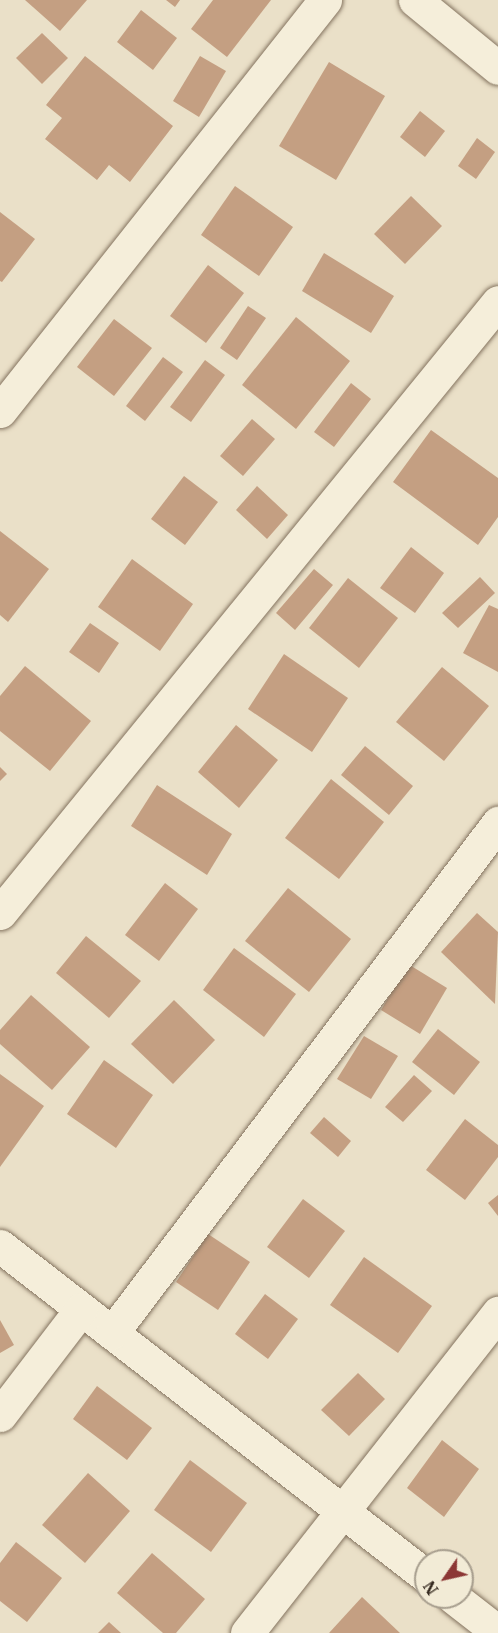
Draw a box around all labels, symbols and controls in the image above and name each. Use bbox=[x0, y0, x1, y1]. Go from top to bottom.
north arrow bbox=[414, 1549, 474, 1609]
text: N bbox=[419, 1577, 443, 1599]

